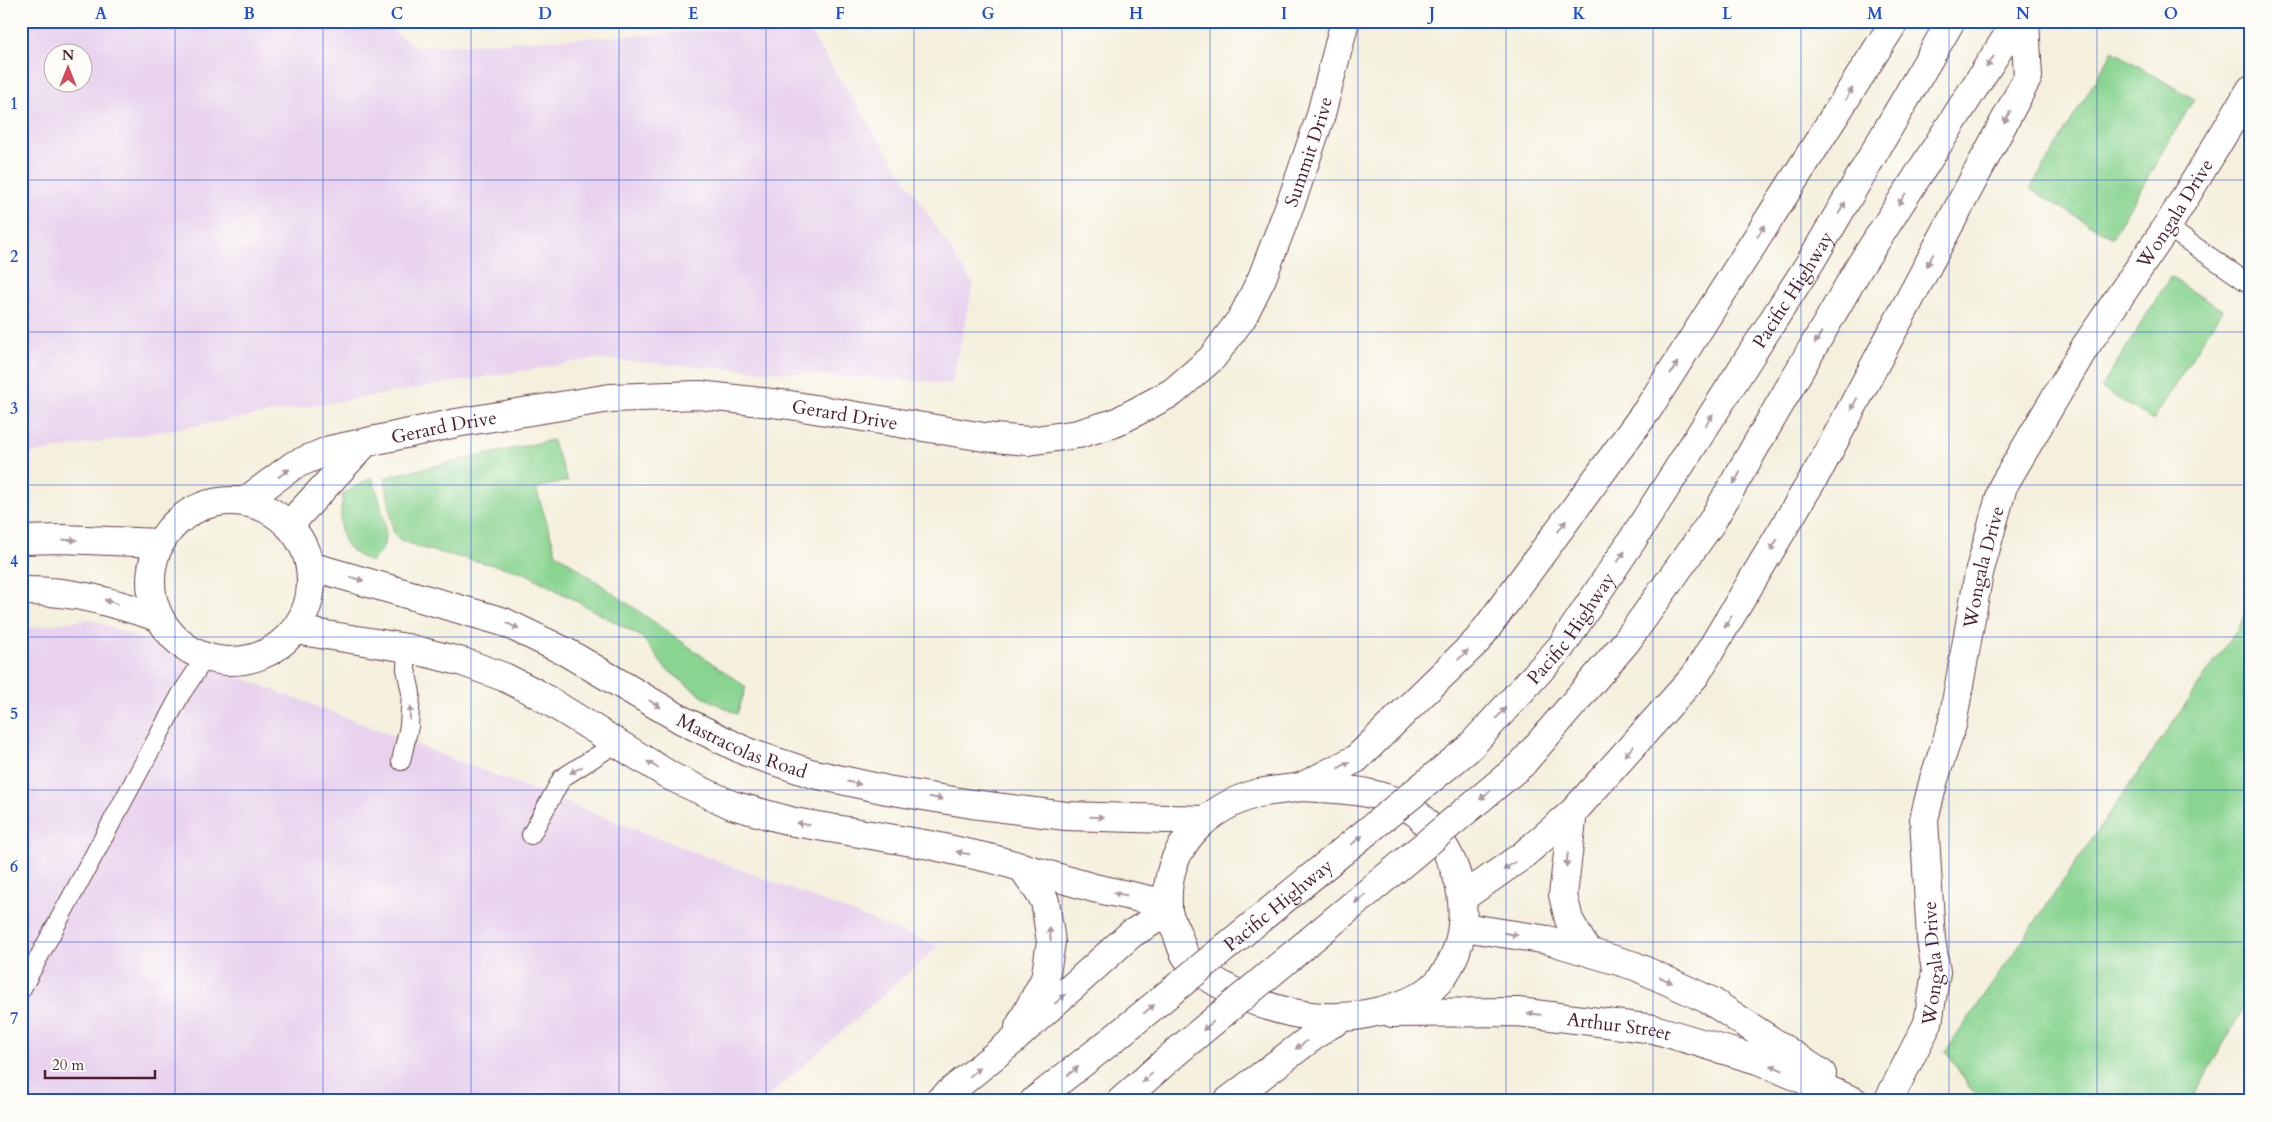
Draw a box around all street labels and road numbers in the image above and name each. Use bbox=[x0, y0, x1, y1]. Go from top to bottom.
street label: Summit Drive bbox=[1278, 94, 1339, 211]
street label: Wongala Drive bbox=[2130, 154, 2220, 274]
street label: Pacific Highway bbox=[1747, 226, 1840, 353]
street label: Gerard Drive bbox=[790, 394, 900, 437]
street label: Gerard Drive bbox=[389, 405, 499, 451]
street label: Wongala Drive bbox=[1957, 503, 2011, 632]
street label: Pacific Highway bbox=[1521, 567, 1621, 690]
street label: Mastracolas Road bbox=[672, 708, 810, 785]
street label: Pacific Highway bbox=[1218, 853, 1338, 958]
street label: Wongala Drive bbox=[1916, 900, 1950, 1028]
street label: Arthur Street bbox=[1565, 1006, 1674, 1047]

